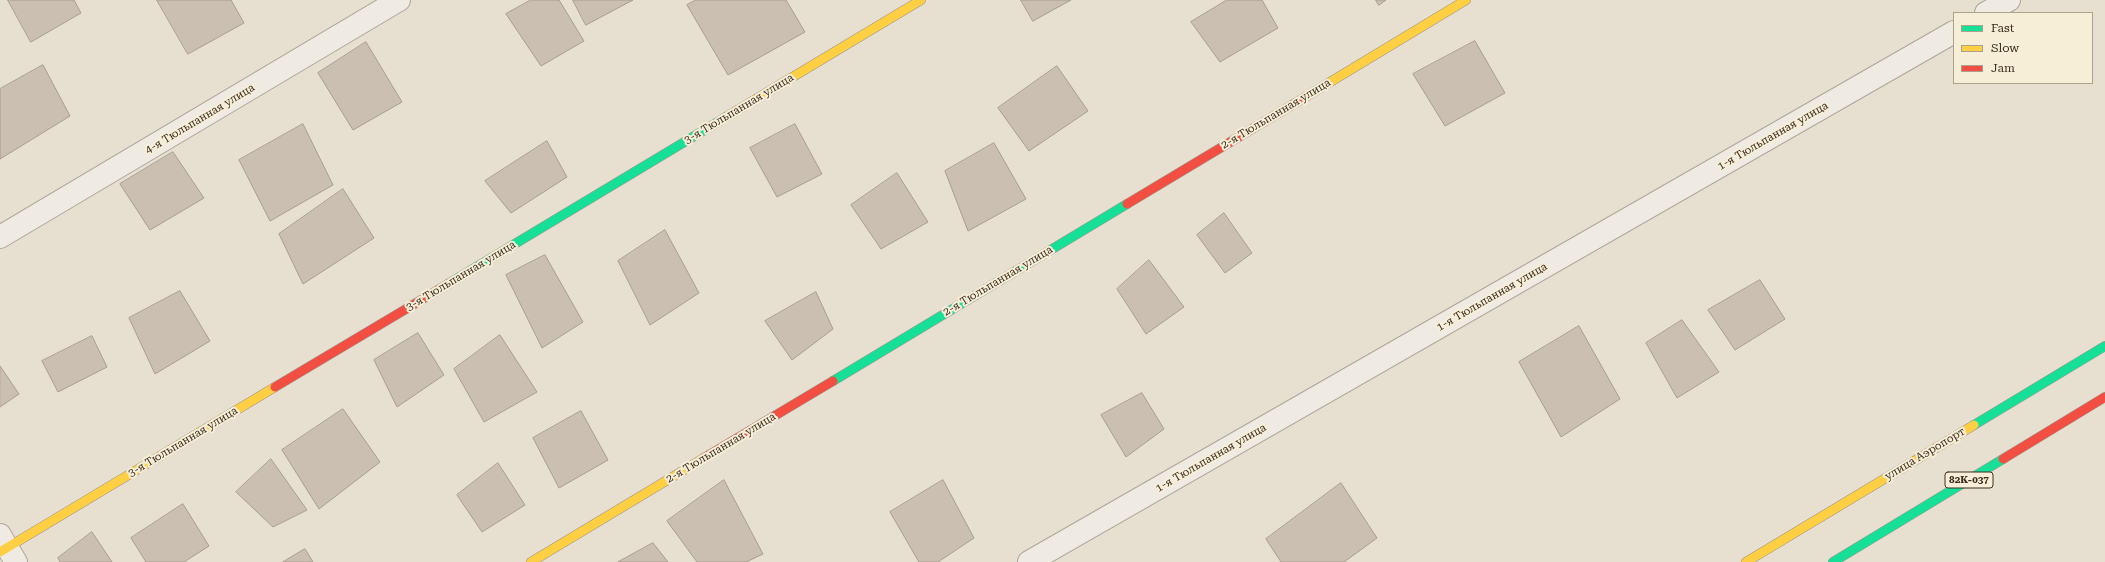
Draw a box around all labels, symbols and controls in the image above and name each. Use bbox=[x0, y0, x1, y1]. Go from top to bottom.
legend bbox=[1953, 12, 2093, 84]
text: Fast bbox=[1991, 21, 2014, 35]
text: Slow bbox=[1991, 41, 2019, 55]
text: Jam bbox=[1991, 61, 2015, 75]
street label: 3-я Тюльпанная улица bbox=[682, 71, 796, 147]
street label: 2-я Тюльпанная улица bbox=[1219, 76, 1333, 152]
street label: 4-я Тюльпанная улица bbox=[143, 81, 257, 157]
street label: 1-я Тюльпанная улица bbox=[1715, 99, 1831, 173]
street label: 3-я Тюльпанная улица bbox=[404, 238, 518, 314]
street label: 2-я Тюльпанная улица bbox=[941, 243, 1055, 319]
street label: 1-я Тюльпанная улица bbox=[1434, 260, 1550, 334]
street label: 3-я Тюльпанная улица bbox=[126, 404, 240, 480]
street label: 2-я Тюльпанная улица bbox=[664, 410, 778, 486]
street label: 1-я Тюльпанная улица bbox=[1153, 421, 1269, 495]
street label: улица Аэропорт bbox=[1882, 425, 1968, 483]
road number: 82К-037 bbox=[1945, 472, 1993, 488]

